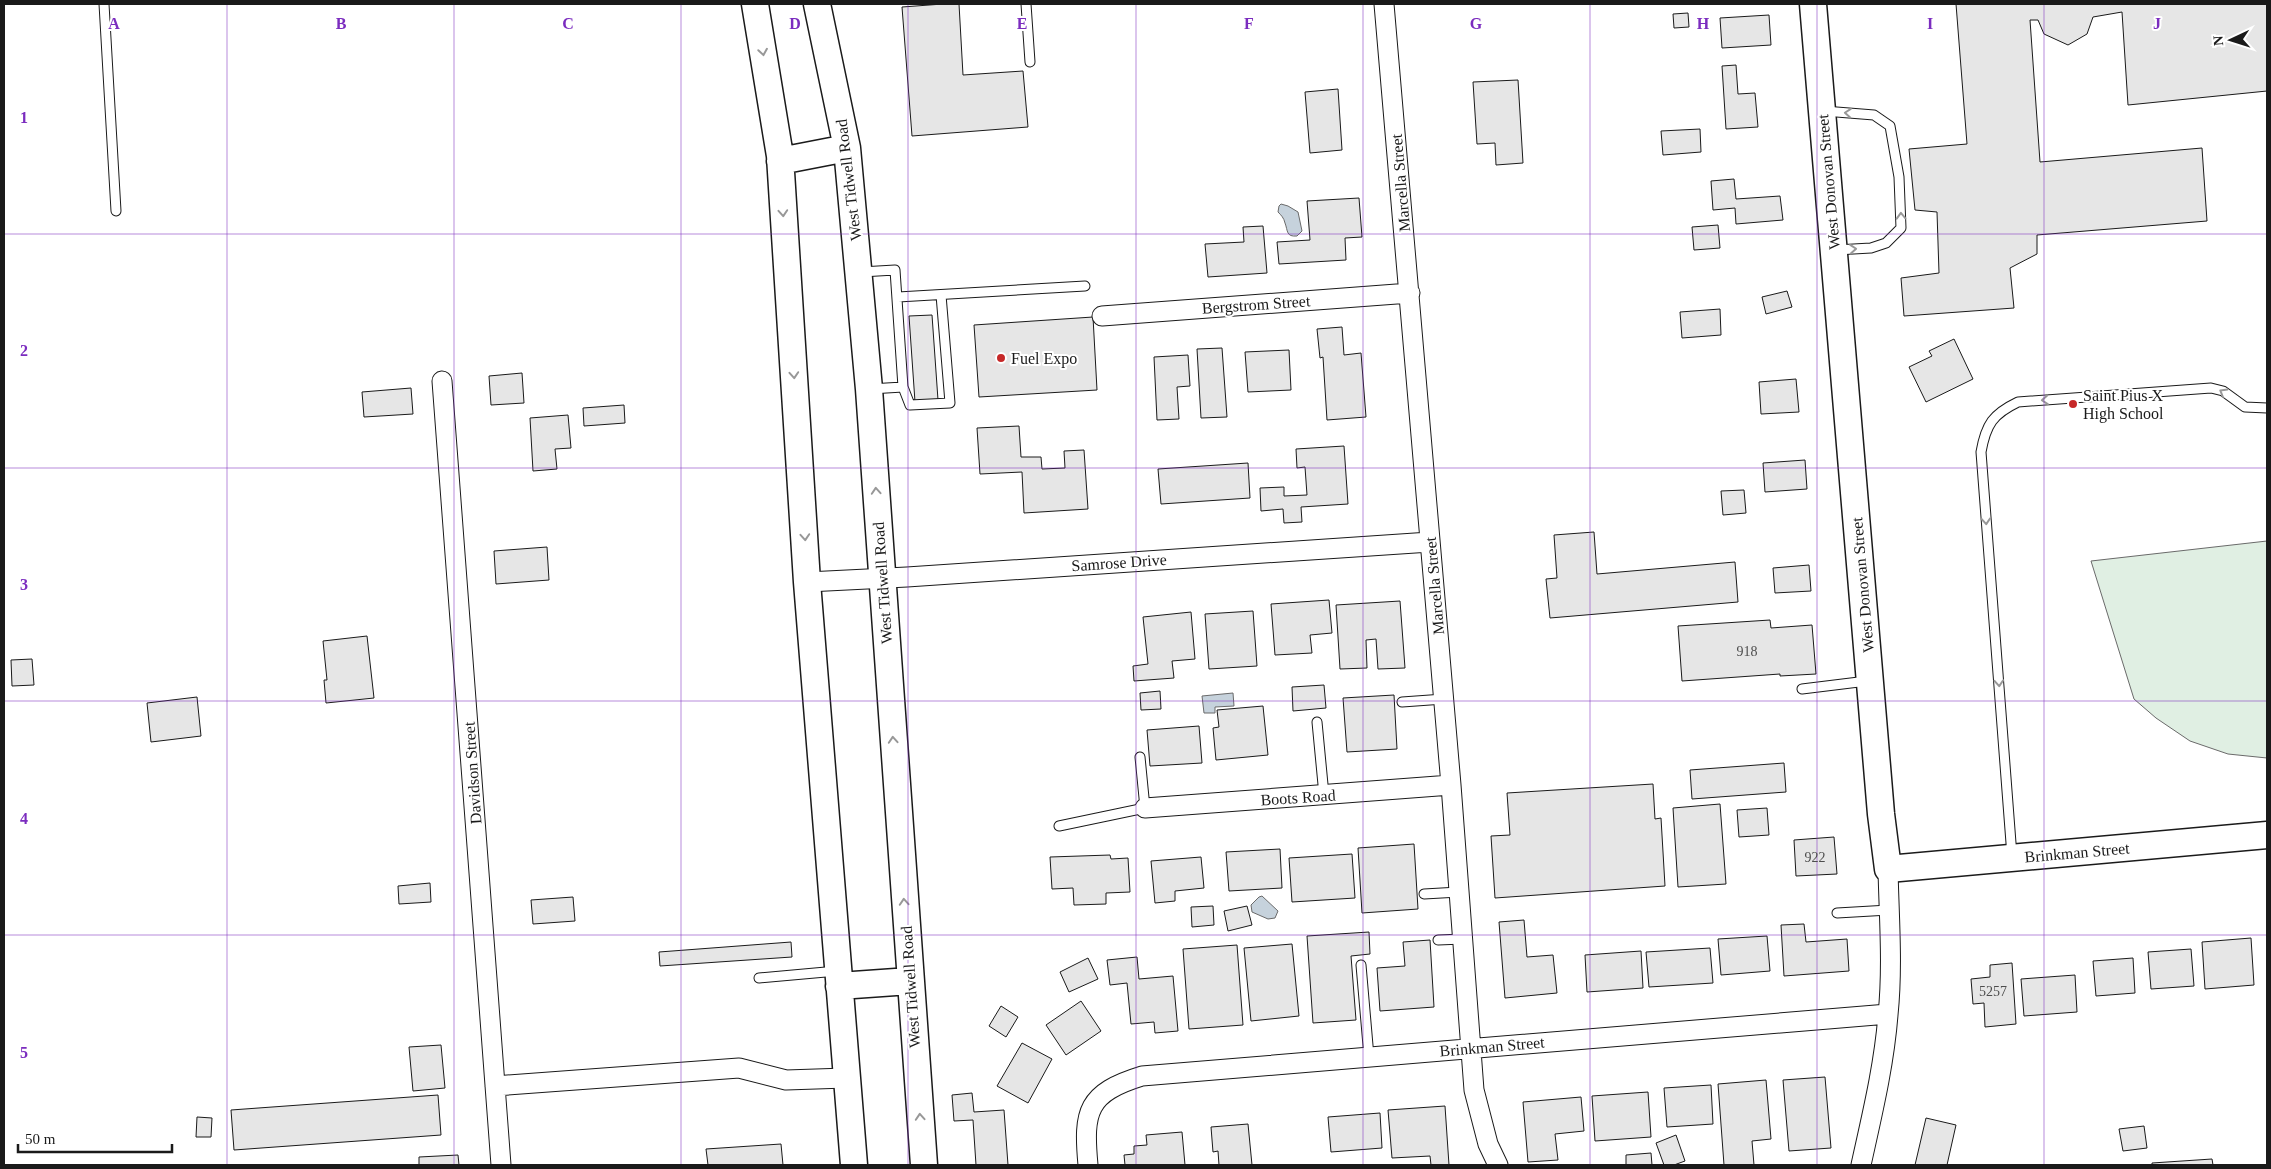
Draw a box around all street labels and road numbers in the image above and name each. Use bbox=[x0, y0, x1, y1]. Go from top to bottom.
street label: West Donovan Street bbox=[1814, 113, 1843, 250]
street label: West Tidwell Road bbox=[833, 118, 864, 242]
street label: Marcella Street bbox=[1388, 133, 1413, 233]
street label: Bergstrom Street bbox=[1201, 292, 1311, 318]
street label: West Donovan Street bbox=[1848, 516, 1877, 653]
street label: West Tidwell Road bbox=[870, 521, 895, 645]
street label: Marcella Street bbox=[1422, 536, 1447, 636]
street label: Samrose Drive bbox=[1071, 551, 1167, 574]
street label: Davidson Street bbox=[460, 721, 485, 825]
street label: Boots Road bbox=[1260, 786, 1336, 809]
street label: Brinkman Street bbox=[2024, 839, 2131, 866]
street label: West Tidwell Road bbox=[898, 925, 923, 1049]
street label: Brinkman Street bbox=[1439, 1033, 1546, 1060]

